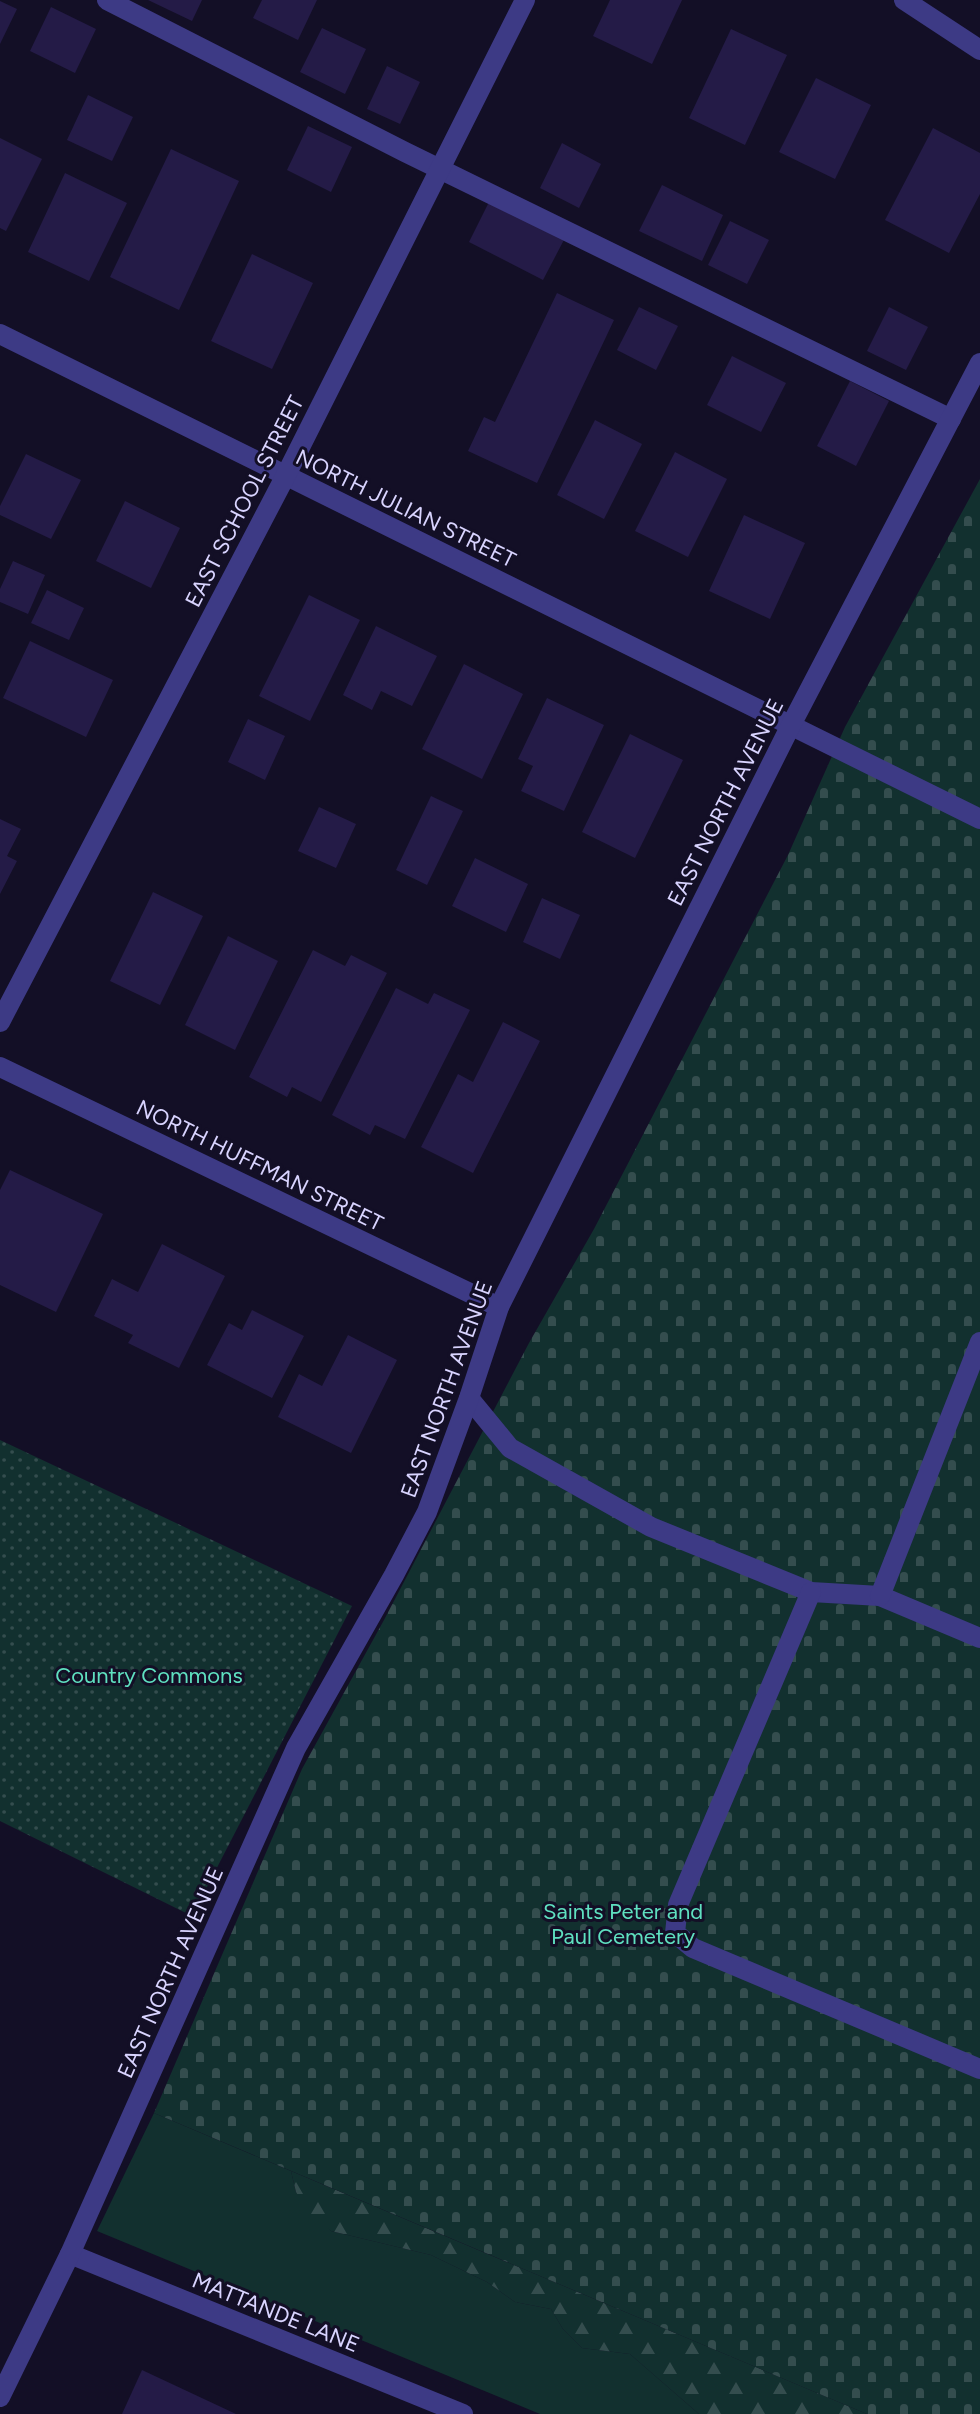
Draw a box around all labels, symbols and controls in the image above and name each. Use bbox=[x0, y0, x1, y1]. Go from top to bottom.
street label: EAST SCHOOL STREET bbox=[179, 391, 309, 611]
street label: NORTH JULIAN STREET bbox=[291, 443, 520, 573]
street label: EAST NORTH AVENUE bbox=[661, 694, 789, 910]
street label: NORTH HUFFMAN STREET bbox=[132, 1094, 388, 1237]
street label: EAST NORTH AVENUE bbox=[395, 1277, 498, 1501]
park label: Country Commons bbox=[55, 1662, 243, 1689]
street label: EAST NORTH AVENUE bbox=[112, 1862, 229, 2082]
park label: Saints Peter and Paul Cemetery bbox=[543, 1898, 703, 1950]
street label: MATTANDE LANE bbox=[188, 2267, 363, 2358]

